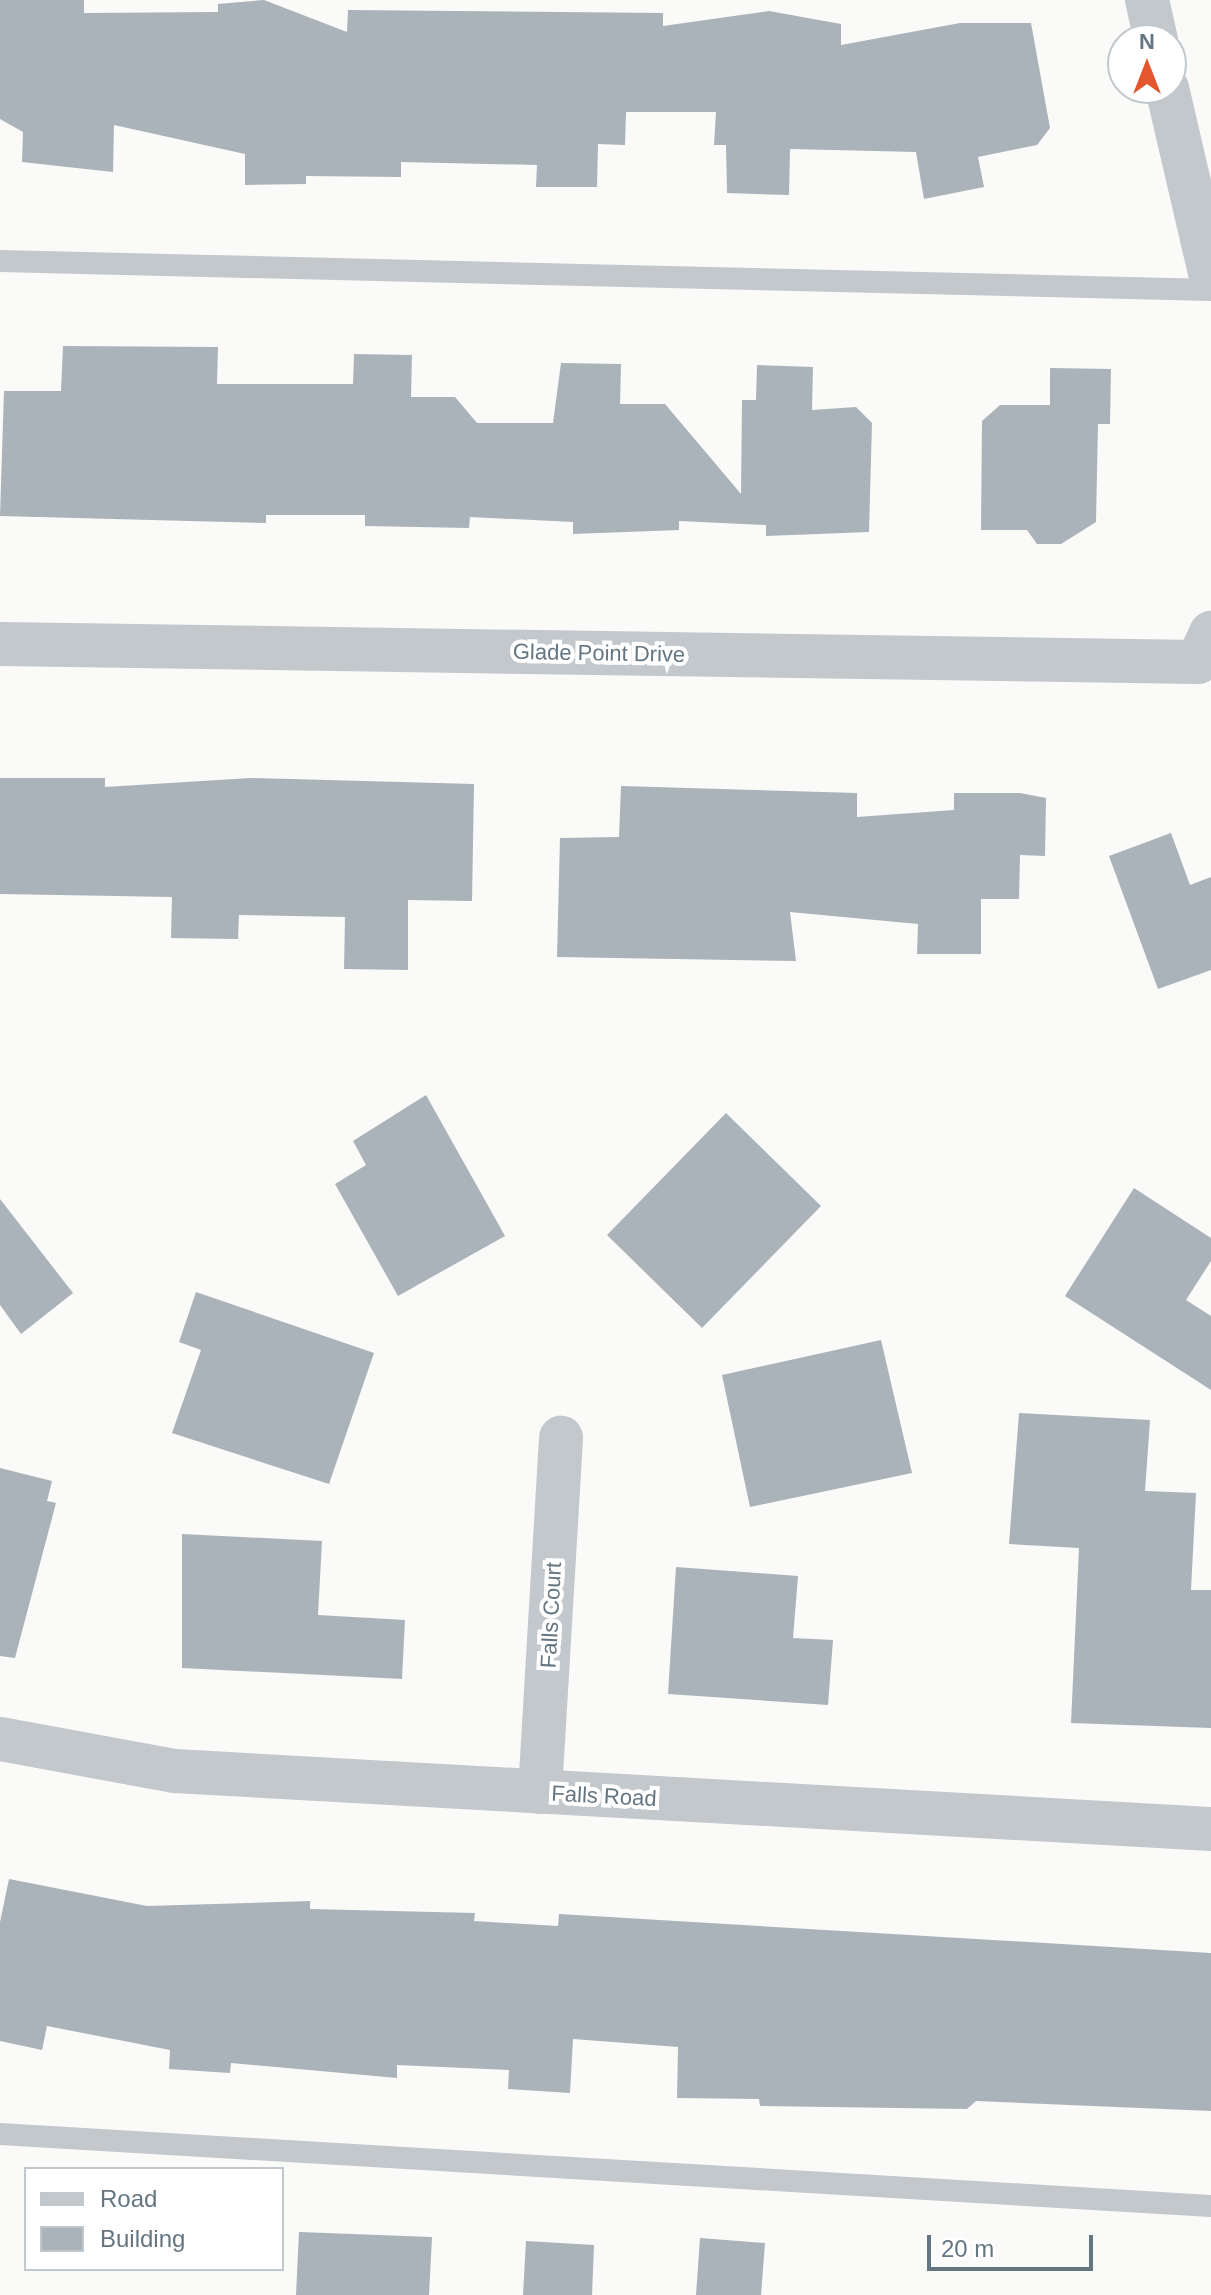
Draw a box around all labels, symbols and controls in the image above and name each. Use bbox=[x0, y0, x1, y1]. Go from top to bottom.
north arrow bbox=[1107, 24, 1187, 104]
text: N bbox=[1139, 29, 1155, 54]
street label: Glade Point Drive bbox=[513, 638, 685, 668]
street label: Falls Court bbox=[535, 1561, 567, 1669]
street label: Falls Road bbox=[551, 1780, 657, 1812]
legend bbox=[24, 2167, 284, 2271]
text: Road bbox=[100, 2185, 157, 2212]
scale bar bbox=[931, 2219, 1097, 2269]
text: Building bbox=[100, 2225, 185, 2252]
text: 20 m bbox=[941, 2235, 994, 2262]

